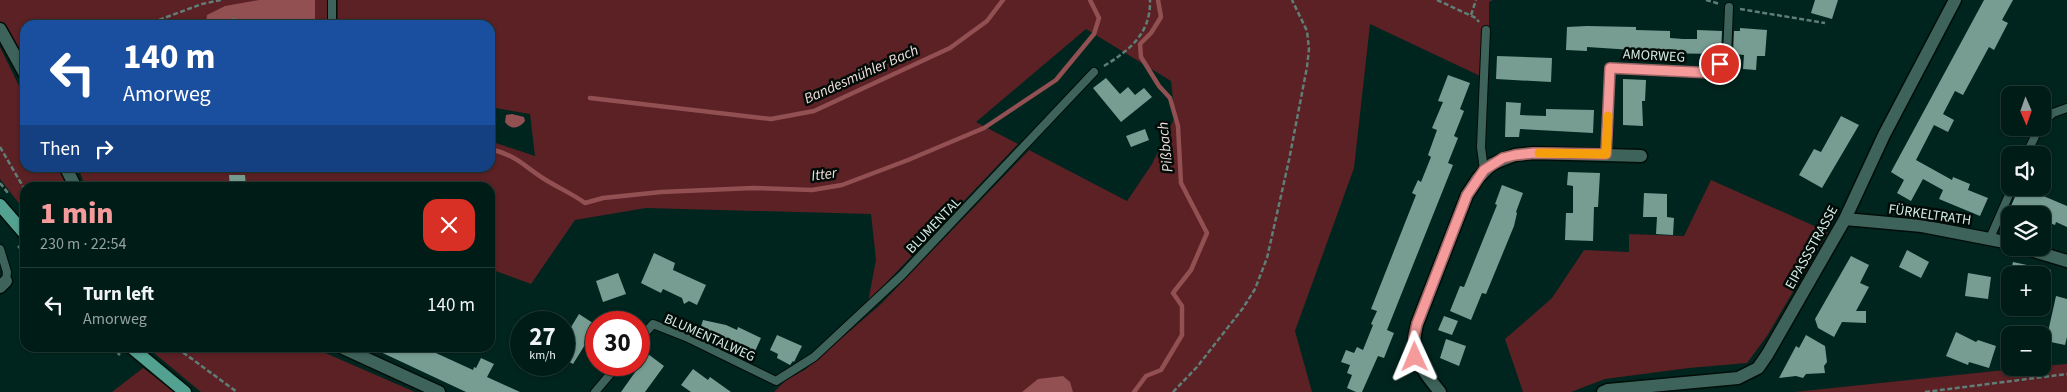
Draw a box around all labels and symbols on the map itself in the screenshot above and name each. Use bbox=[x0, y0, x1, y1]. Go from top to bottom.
water label: Bandesmühler Bach bbox=[801, 40, 922, 109]
pin bbox=[1699, 43, 1741, 85]
street label: AMORWEG bbox=[1622, 44, 1686, 68]
north arrow bbox=[2001, 86, 2051, 136]
water label: Pißbach bbox=[1152, 121, 1179, 173]
water label: Itter bbox=[810, 162, 839, 187]
street label: BLUMENTAL bbox=[902, 193, 966, 258]
street label: FÜRKELTRATH bbox=[1887, 199, 1973, 231]
street label: EIPASSSTRASSE bbox=[1781, 202, 1843, 293]
street label: BLUMENTALWEG bbox=[661, 309, 758, 367]
speed limit sign: 30 bbox=[585, 311, 650, 376]
position arrow bbox=[1388, 330, 1440, 382]

